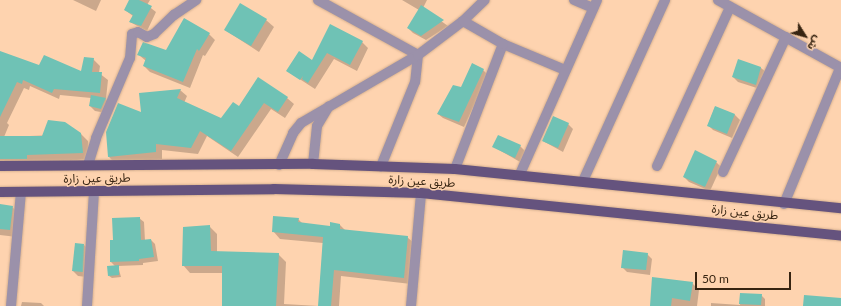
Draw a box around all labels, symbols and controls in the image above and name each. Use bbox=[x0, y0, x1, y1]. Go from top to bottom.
north arrow bbox=[785, 16, 825, 56]
text: ش bbox=[805, 34, 825, 53]
street label: طريق عين زارة bbox=[63, 170, 131, 186]
street label: طريق عين زارة bbox=[388, 172, 456, 190]
street label: طريق عين زارة bbox=[711, 201, 779, 223]
scale bar bbox=[697, 264, 793, 290]
text: 50 m bbox=[702, 271, 729, 286]

